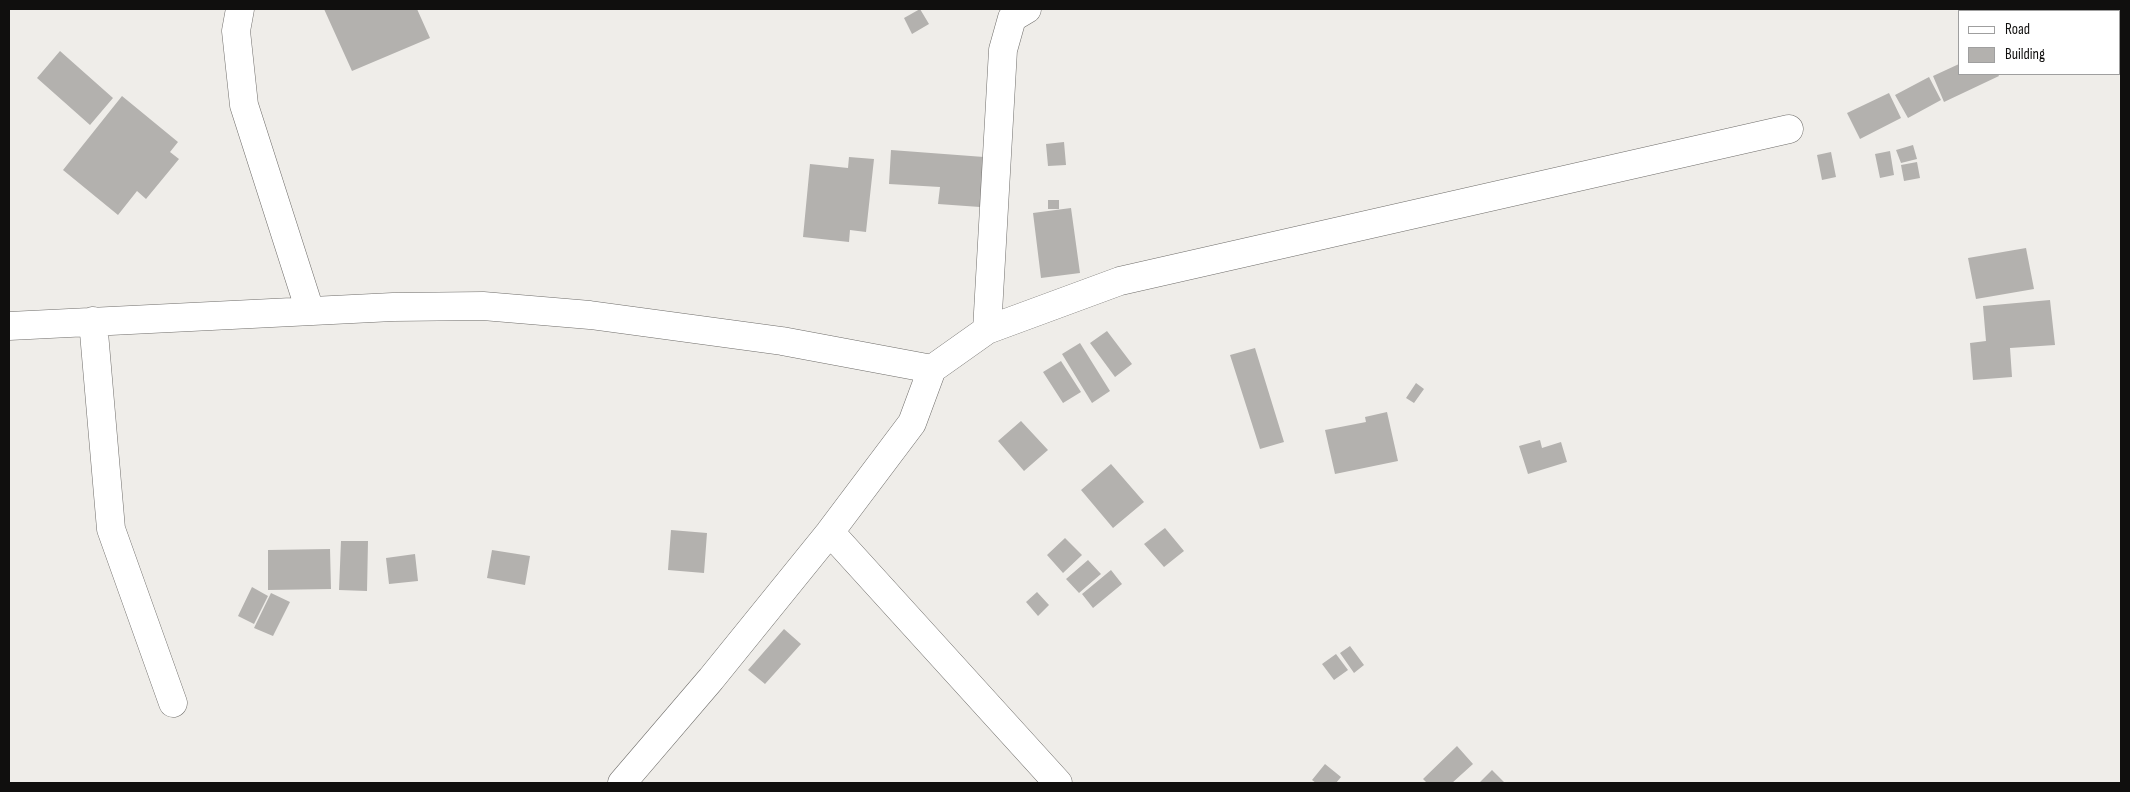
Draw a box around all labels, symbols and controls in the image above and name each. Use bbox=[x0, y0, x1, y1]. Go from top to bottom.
legend bbox=[1958, 10, 2120, 75]
text: Road bbox=[2005, 20, 2030, 39]
text: Building bbox=[2005, 45, 2045, 64]

